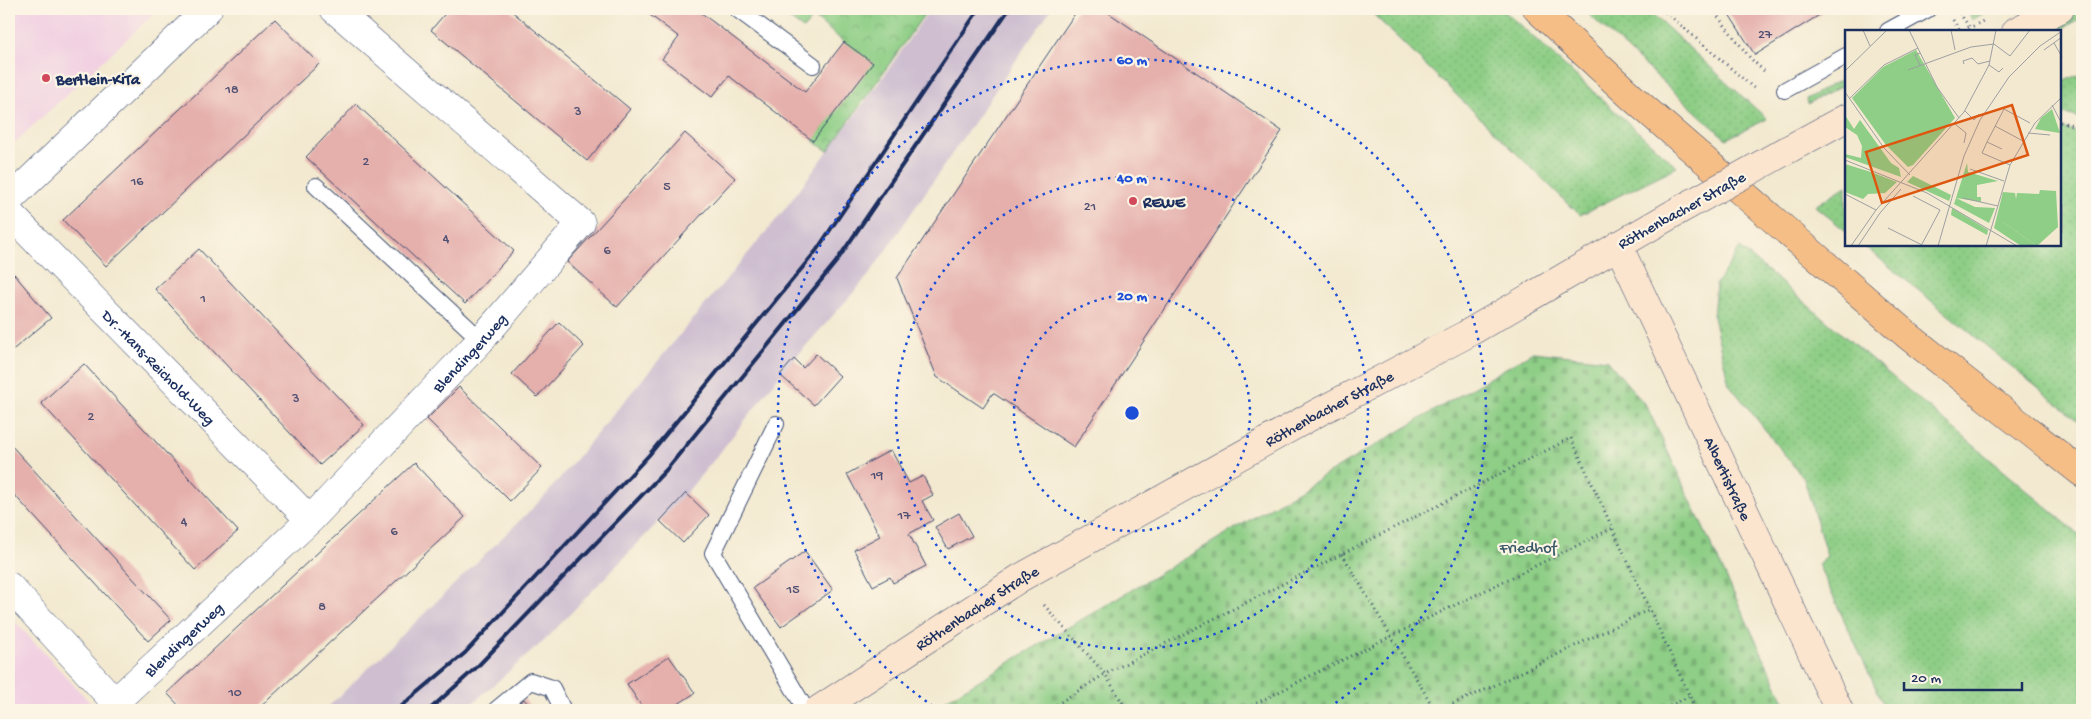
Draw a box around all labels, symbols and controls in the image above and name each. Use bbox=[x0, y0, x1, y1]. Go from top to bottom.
house number: 27 bbox=[1758, 27, 1773, 44]
inset map bbox=[1845, 30, 2061, 246]
text: 60 m bbox=[1117, 52, 1148, 70]
marker: Bertlein-KiTa bbox=[40, 72, 52, 84]
place label: Bertlein-KiTa bbox=[55, 72, 141, 91]
house number: 18 bbox=[224, 82, 239, 99]
house number: 3 bbox=[573, 104, 582, 121]
house number: 2 bbox=[363, 154, 370, 171]
street label: Röthenbacher Straße bbox=[1615, 169, 1751, 255]
text: 40 m bbox=[1116, 170, 1147, 188]
house number: 16 bbox=[130, 174, 144, 191]
house number: 5 bbox=[663, 179, 671, 196]
marker: REWE bbox=[1127, 195, 1139, 207]
place label: REWE bbox=[1142, 195, 1186, 214]
house number: 21 bbox=[1084, 199, 1096, 216]
house number: 4 bbox=[443, 231, 450, 248]
house number: 6 bbox=[603, 243, 611, 260]
text: 20 m bbox=[1117, 288, 1147, 306]
house number: 1 bbox=[199, 291, 206, 308]
street label: Dr.-Hans-Reichold-Weg bbox=[96, 307, 218, 431]
street label: Blendingerweg bbox=[429, 311, 513, 399]
street label: Röthenbacher Straße bbox=[1263, 368, 1399, 453]
house number: 3 bbox=[291, 391, 300, 408]
centre of rings bbox=[1123, 404, 1141, 422]
house number: 2 bbox=[88, 409, 95, 426]
street label: Albertistraße bbox=[1698, 435, 1754, 525]
house number: 19 bbox=[870, 468, 883, 485]
house number: 17 bbox=[897, 508, 911, 525]
house number: 4 bbox=[181, 514, 188, 531]
house number: 6 bbox=[390, 524, 398, 541]
park label: Friedhof bbox=[1499, 540, 1557, 559]
street label: Röthenbacher Straße bbox=[913, 563, 1044, 657]
house number: 15 bbox=[785, 582, 800, 599]
house number: 8 bbox=[318, 599, 326, 616]
street label: Blendingerweg bbox=[141, 600, 229, 683]
scale bar bbox=[1904, 659, 2021, 691]
text: 20 m bbox=[1911, 670, 1941, 688]
house number: 10 bbox=[227, 685, 242, 702]

